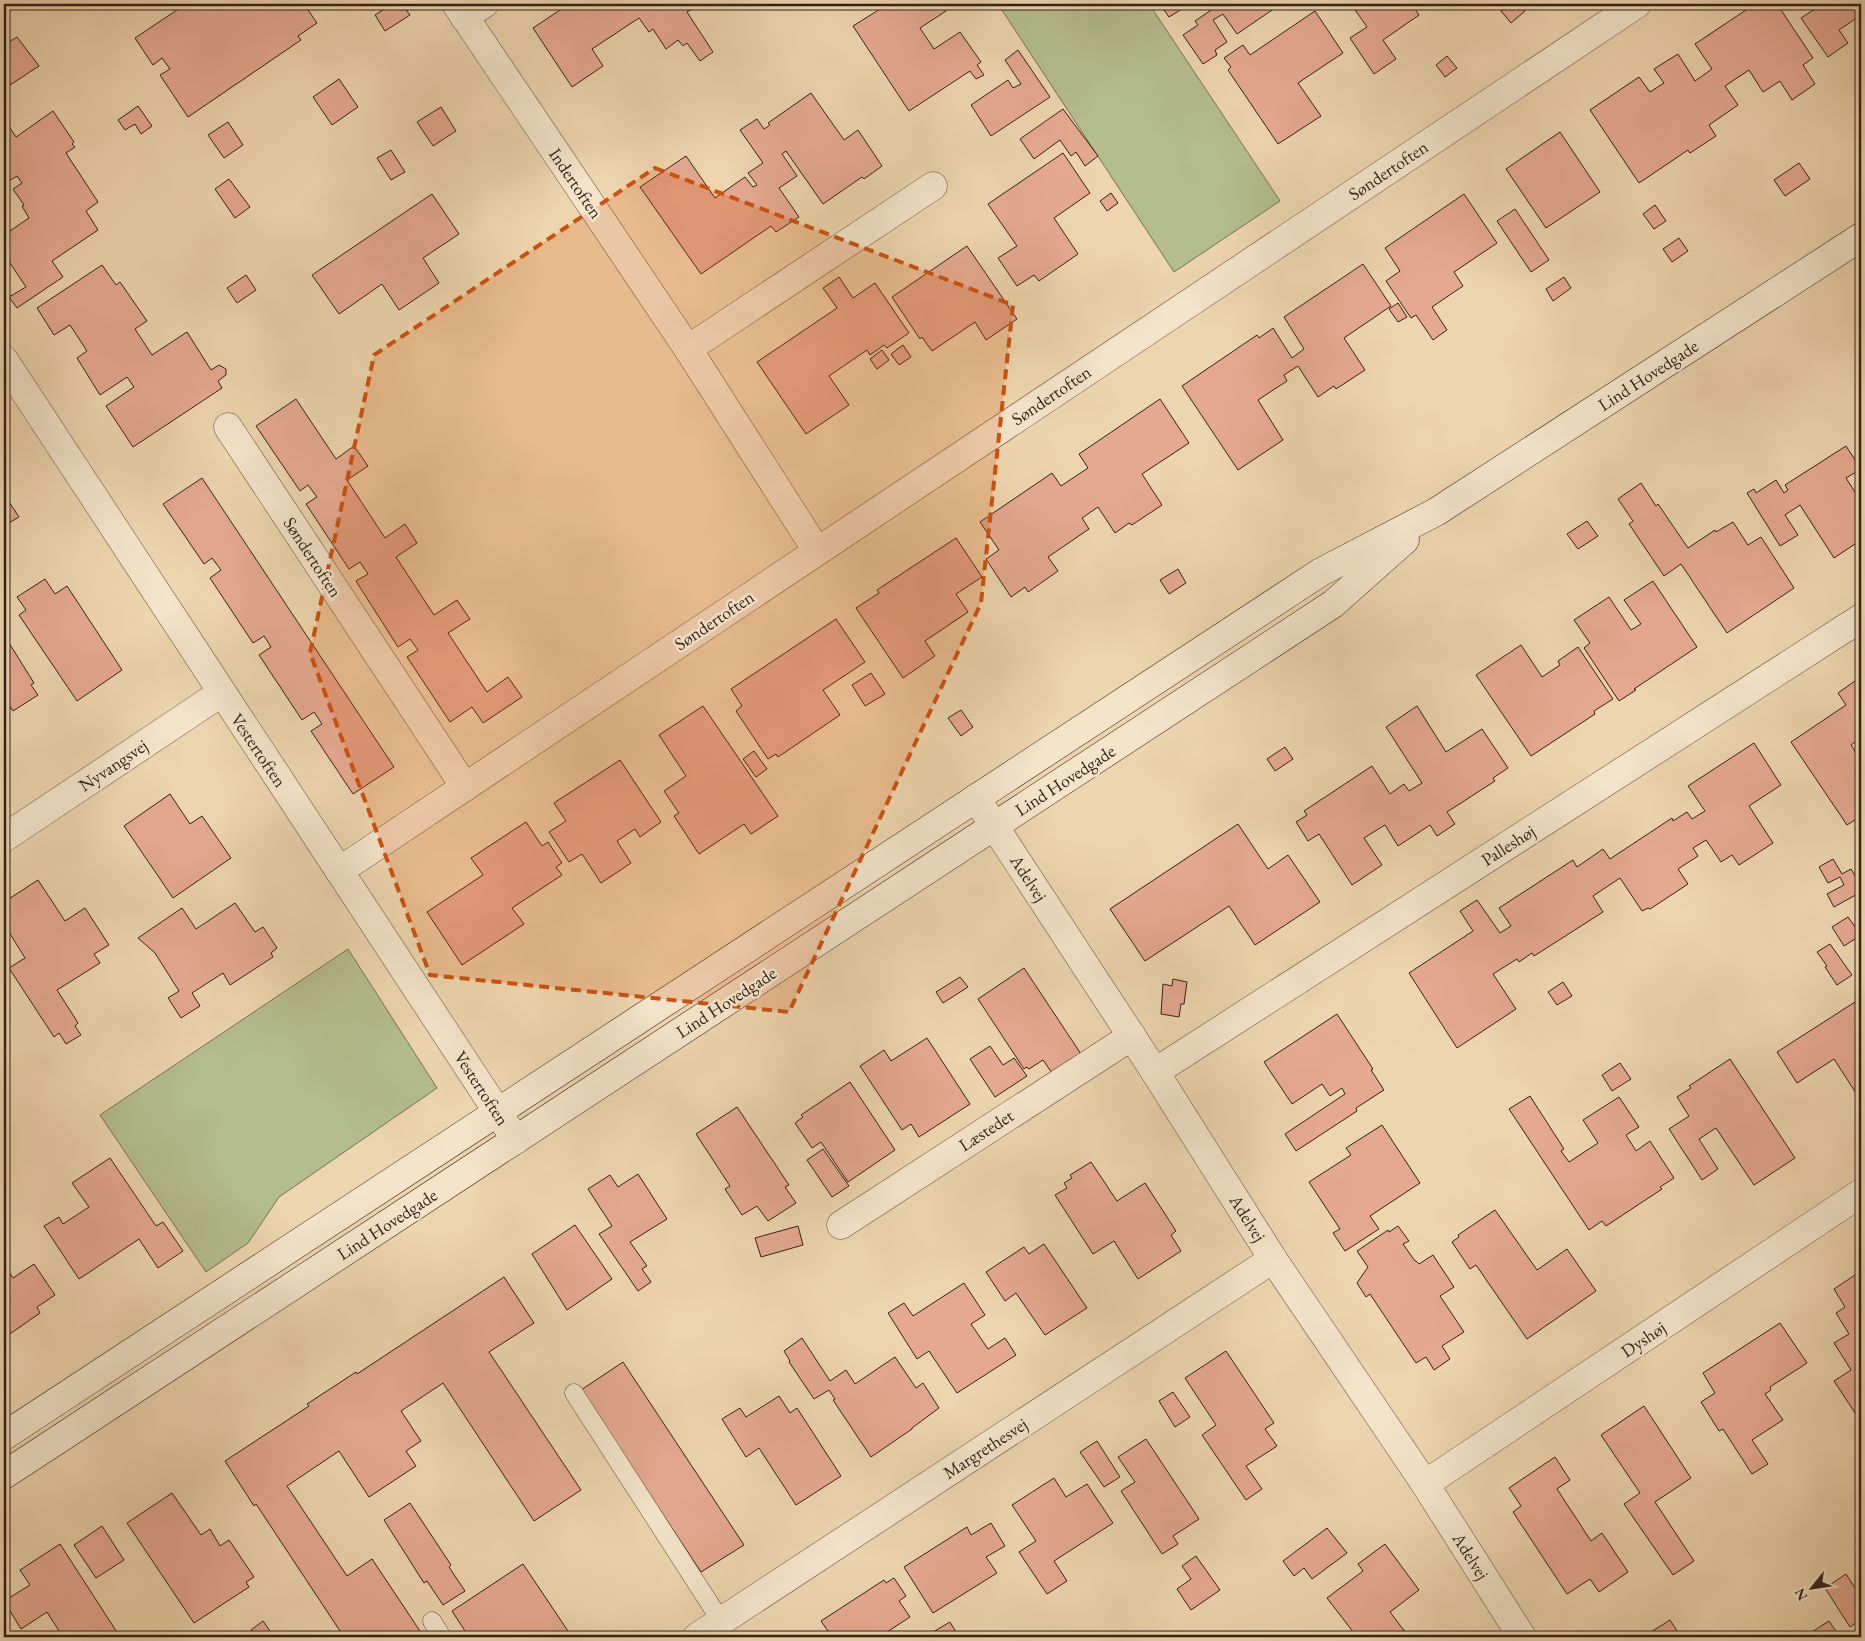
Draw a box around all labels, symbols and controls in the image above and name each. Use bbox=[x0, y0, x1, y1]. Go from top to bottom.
street label: Søndertoften bbox=[1344, 135, 1433, 205]
street label: Indertoften bbox=[544, 143, 608, 223]
street label: Lind Hovedgade bbox=[1594, 334, 1702, 416]
street label: Søndertoften bbox=[1007, 360, 1096, 430]
street label: Søndertoften bbox=[279, 512, 348, 602]
street label: Søndertoften bbox=[670, 585, 759, 655]
street label: Vestertoften bbox=[226, 709, 292, 792]
street label: Nyvangsvej bbox=[74, 733, 152, 797]
street label: Lind Hovedgade bbox=[1011, 739, 1119, 821]
street label: Palleshøj bbox=[1477, 819, 1539, 871]
street label: Adelvej bbox=[1005, 849, 1053, 906]
street label: Lind Hovedgade bbox=[672, 961, 780, 1043]
street label: Vestertoften bbox=[449, 1046, 515, 1130]
street label: Læstedet bbox=[954, 1104, 1018, 1156]
street label: Lind Hovedgade bbox=[333, 1183, 441, 1265]
street label: Adelvej bbox=[1224, 1189, 1271, 1246]
street label: Dyshøj bbox=[1616, 1316, 1670, 1362]
street label: Margrethesvej bbox=[938, 1412, 1032, 1484]
street label: Adelvej bbox=[1447, 1527, 1494, 1584]
north arrow bbox=[1788, 1564, 1838, 1614]
text: N bbox=[1790, 1585, 1811, 1604]

